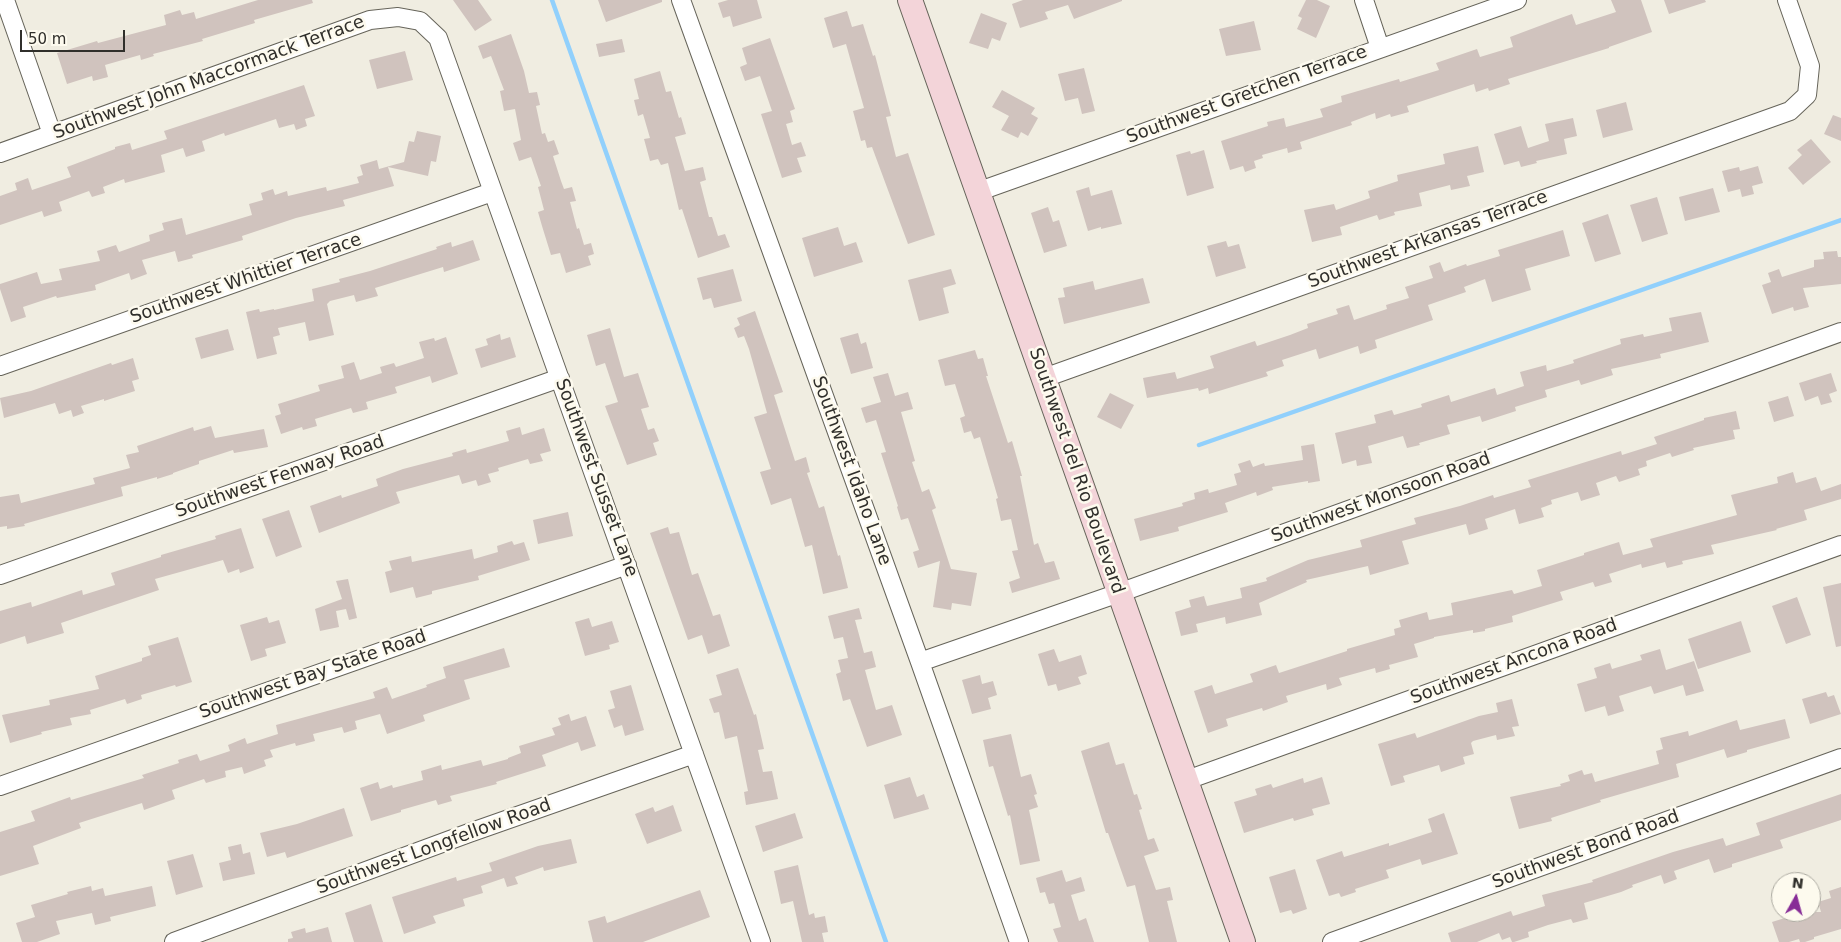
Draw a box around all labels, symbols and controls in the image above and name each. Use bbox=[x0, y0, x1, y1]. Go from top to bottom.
street label: Southwest John Maccormack Terrace bbox=[50, 11, 368, 145]
scale bar bbox=[22, 20, 128, 52]
text: 50 m bbox=[28, 30, 66, 48]
street label: Southwest Gretchen Terrace bbox=[1124, 41, 1370, 149]
street label: Southwest Arkansas Terrace bbox=[1305, 186, 1551, 294]
street label: Southwest Whittier Terrace bbox=[127, 229, 365, 329]
street label: Southwest del Rio Boulevard bbox=[1024, 345, 1128, 597]
street label: Southwest Idaho Lane bbox=[807, 373, 895, 569]
street label: Southwest Susset Lane bbox=[550, 376, 642, 580]
street label: Southwest Fenway Road bbox=[173, 431, 387, 523]
street label: Southwest Monsoon Road bbox=[1268, 448, 1494, 548]
street label: Southwest Ancona Road bbox=[1408, 615, 1620, 709]
street label: Southwest Bay State Road bbox=[197, 626, 429, 724]
street label: Southwest Longfellow Road bbox=[314, 794, 554, 900]
street label: Southwest Bond Road bbox=[1490, 806, 1682, 894]
north arrow bbox=[1771, 872, 1821, 922]
text: N bbox=[1791, 874, 1804, 892]

